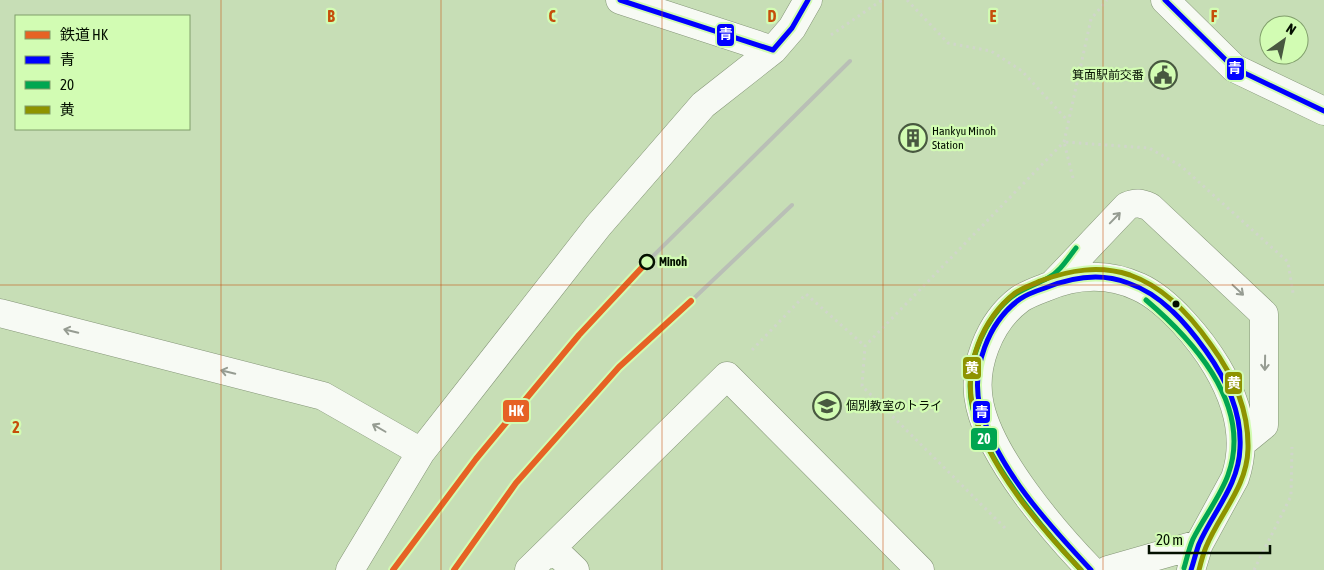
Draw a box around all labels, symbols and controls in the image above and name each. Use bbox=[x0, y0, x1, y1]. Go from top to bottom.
text: B bbox=[327, 7, 335, 25]
text: C bbox=[548, 7, 556, 25]
text: D bbox=[768, 7, 777, 25]
text: E bbox=[990, 7, 997, 25]
text: F bbox=[1211, 7, 1218, 25]
legend bbox=[15, 15, 190, 130]
north arrow bbox=[1259, 15, 1309, 65]
text: N bbox=[1283, 20, 1299, 38]
line badge: 青 bbox=[716, 23, 735, 47]
text: 鉄道 HK bbox=[60, 26, 109, 43]
text: 青 bbox=[719, 26, 733, 42]
text: 青 bbox=[60, 51, 75, 68]
line badge: 青 bbox=[1226, 57, 1245, 81]
public building icon: 箕面駅前交番 bbox=[1148, 60, 1178, 90]
text: 青 bbox=[1228, 60, 1242, 76]
place label: 箕面駅前交番 bbox=[1072, 68, 1144, 82]
text: 20 bbox=[60, 76, 74, 93]
text: 黄 bbox=[60, 101, 75, 118]
building icon: Hankyu Minoh Station bbox=[898, 123, 928, 153]
place label: Hankyu Minoh Station bbox=[932, 124, 996, 152]
one-way arrow bbox=[1109, 212, 1121, 225]
marker: Minoh bbox=[639, 254, 655, 270]
place label: Minoh bbox=[659, 255, 687, 269]
one-way arrow bbox=[1232, 284, 1245, 296]
unlabelled marker bbox=[1171, 299, 1181, 309]
one-way arrow bbox=[63, 326, 79, 335]
one-way arrow bbox=[1260, 354, 1270, 371]
line badge: 黄 bbox=[962, 356, 982, 380]
text: 黄 bbox=[965, 360, 979, 376]
one-way arrow bbox=[220, 366, 236, 376]
line badge: 黄 bbox=[1224, 371, 1243, 395]
text: 黄 bbox=[1227, 375, 1241, 391]
school or university icon: 個別教室のトライ bbox=[812, 391, 842, 421]
line badge: HK bbox=[502, 399, 530, 423]
place label: 個別教室のトライ bbox=[846, 399, 942, 413]
line badge: 青 bbox=[972, 400, 991, 424]
text: HK bbox=[509, 403, 524, 419]
text: 青 bbox=[975, 404, 989, 420]
text: 2 bbox=[12, 418, 20, 436]
one-way arrow bbox=[372, 423, 386, 433]
line badge: 20 bbox=[970, 427, 998, 451]
text: 20 bbox=[977, 431, 991, 447]
scale bar bbox=[1149, 522, 1270, 554]
text: 20 m bbox=[1156, 531, 1183, 548]

